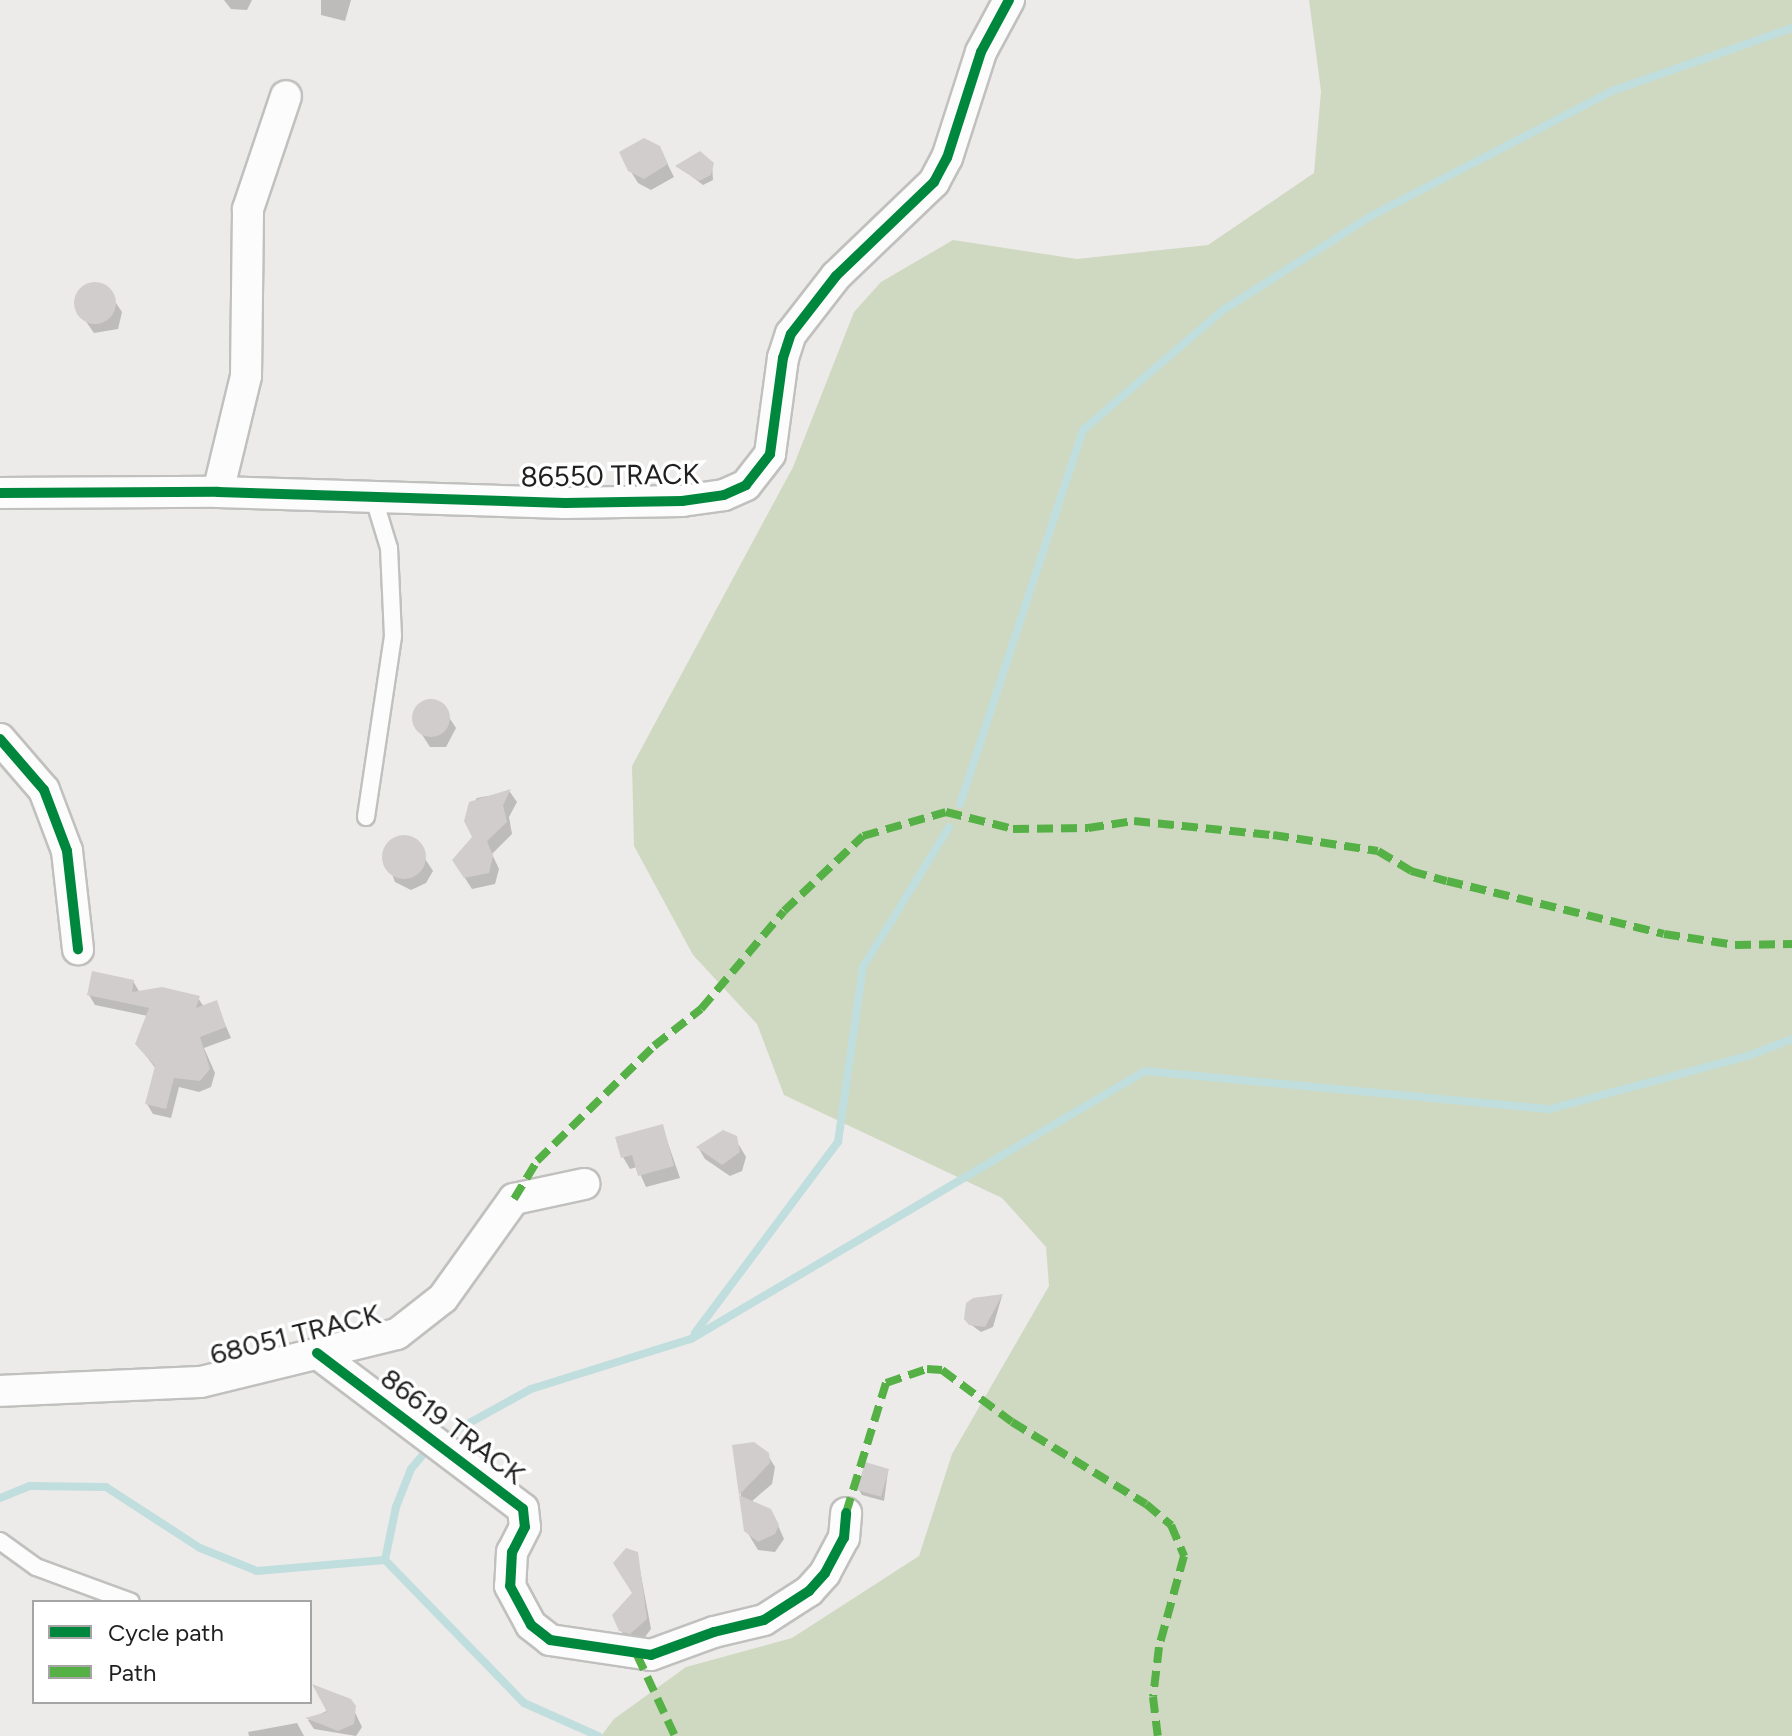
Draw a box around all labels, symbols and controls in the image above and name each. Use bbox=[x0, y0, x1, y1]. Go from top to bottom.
street label: 86550 TRACK bbox=[520, 457, 700, 493]
street label: 68051 TRACK bbox=[206, 1297, 384, 1371]
street label: 86619 TRACK bbox=[374, 1361, 532, 1491]
legend bbox=[32, 1600, 312, 1704]
text: Cycle path bbox=[108, 1618, 224, 1647]
text: Path bbox=[108, 1658, 156, 1687]

